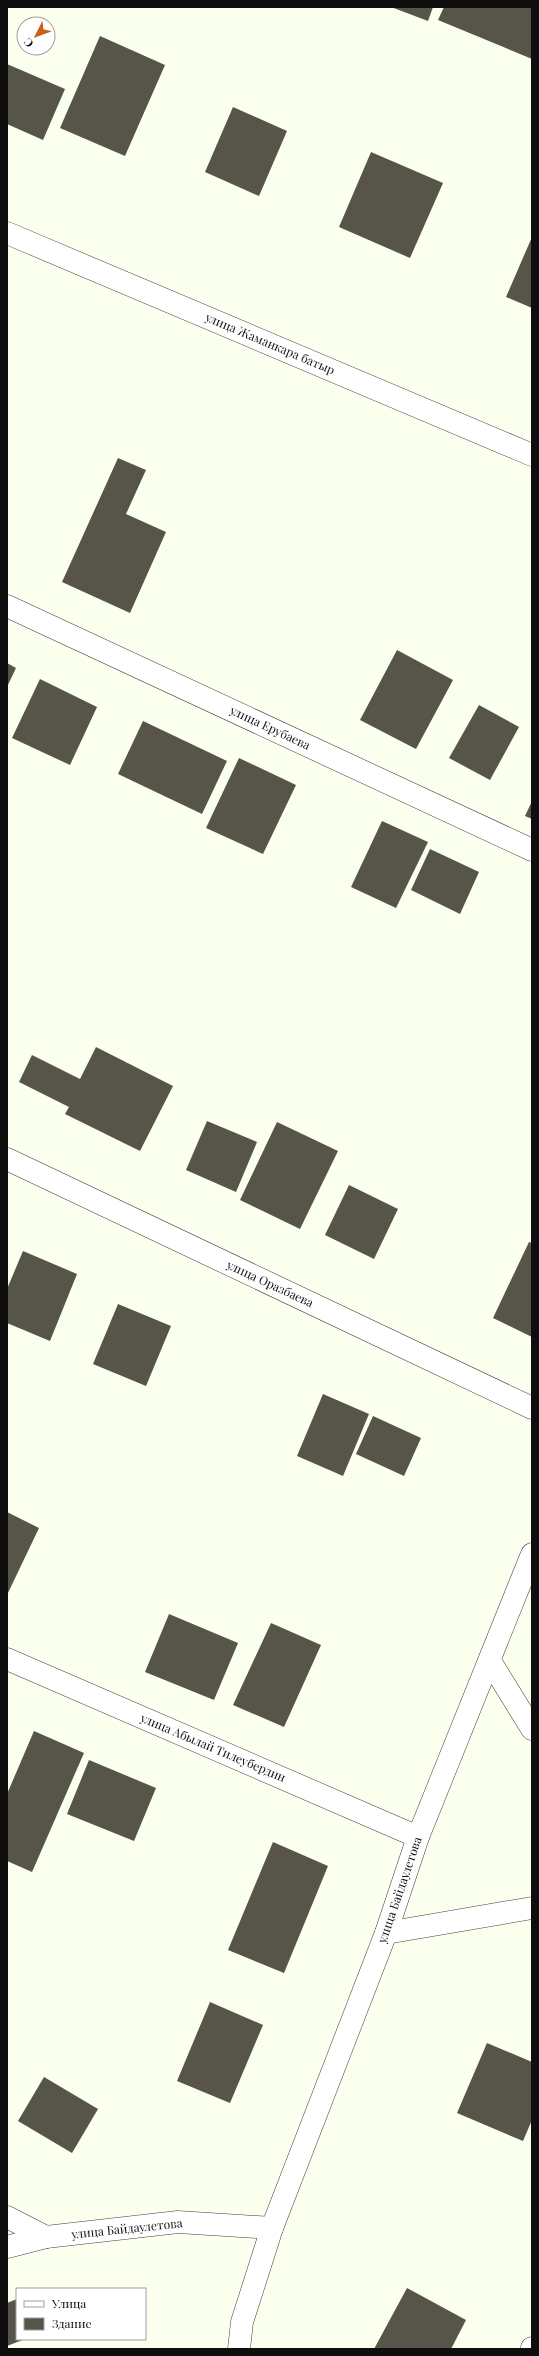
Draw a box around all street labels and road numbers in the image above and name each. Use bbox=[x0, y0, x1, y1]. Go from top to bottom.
street label: улица Жаманкара батыр bbox=[202, 308, 338, 378]
street label: улица Ерубаева bbox=[227, 701, 313, 753]
street label: улица Оразбаева bbox=[223, 1256, 316, 1310]
street label: улица Абылай Тилеубердин bbox=[137, 1709, 288, 1785]
street label: улица Байдаулетова bbox=[373, 1834, 425, 1946]
street label: улица Байдаулетова bbox=[70, 2214, 183, 2242]

